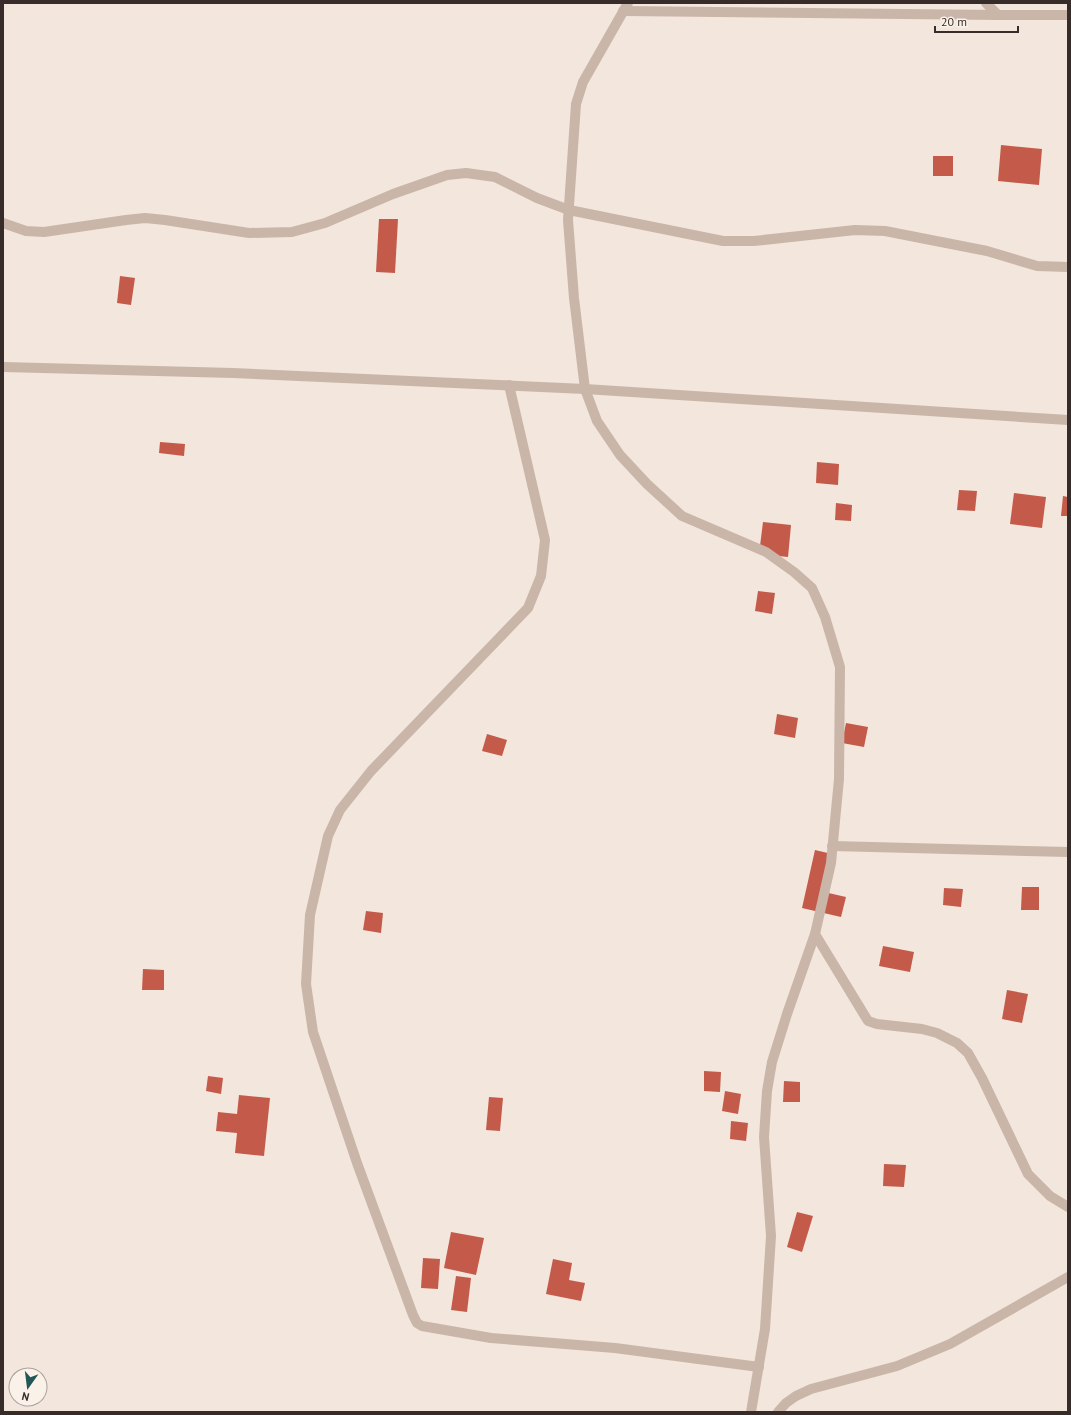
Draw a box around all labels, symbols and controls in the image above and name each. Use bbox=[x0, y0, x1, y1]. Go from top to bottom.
scale bar bbox=[935, 8, 1018, 34]
text: 20 m bbox=[941, 14, 967, 29]
north arrow bbox=[8, 1367, 48, 1407]
text: N bbox=[20, 1389, 31, 1404]

